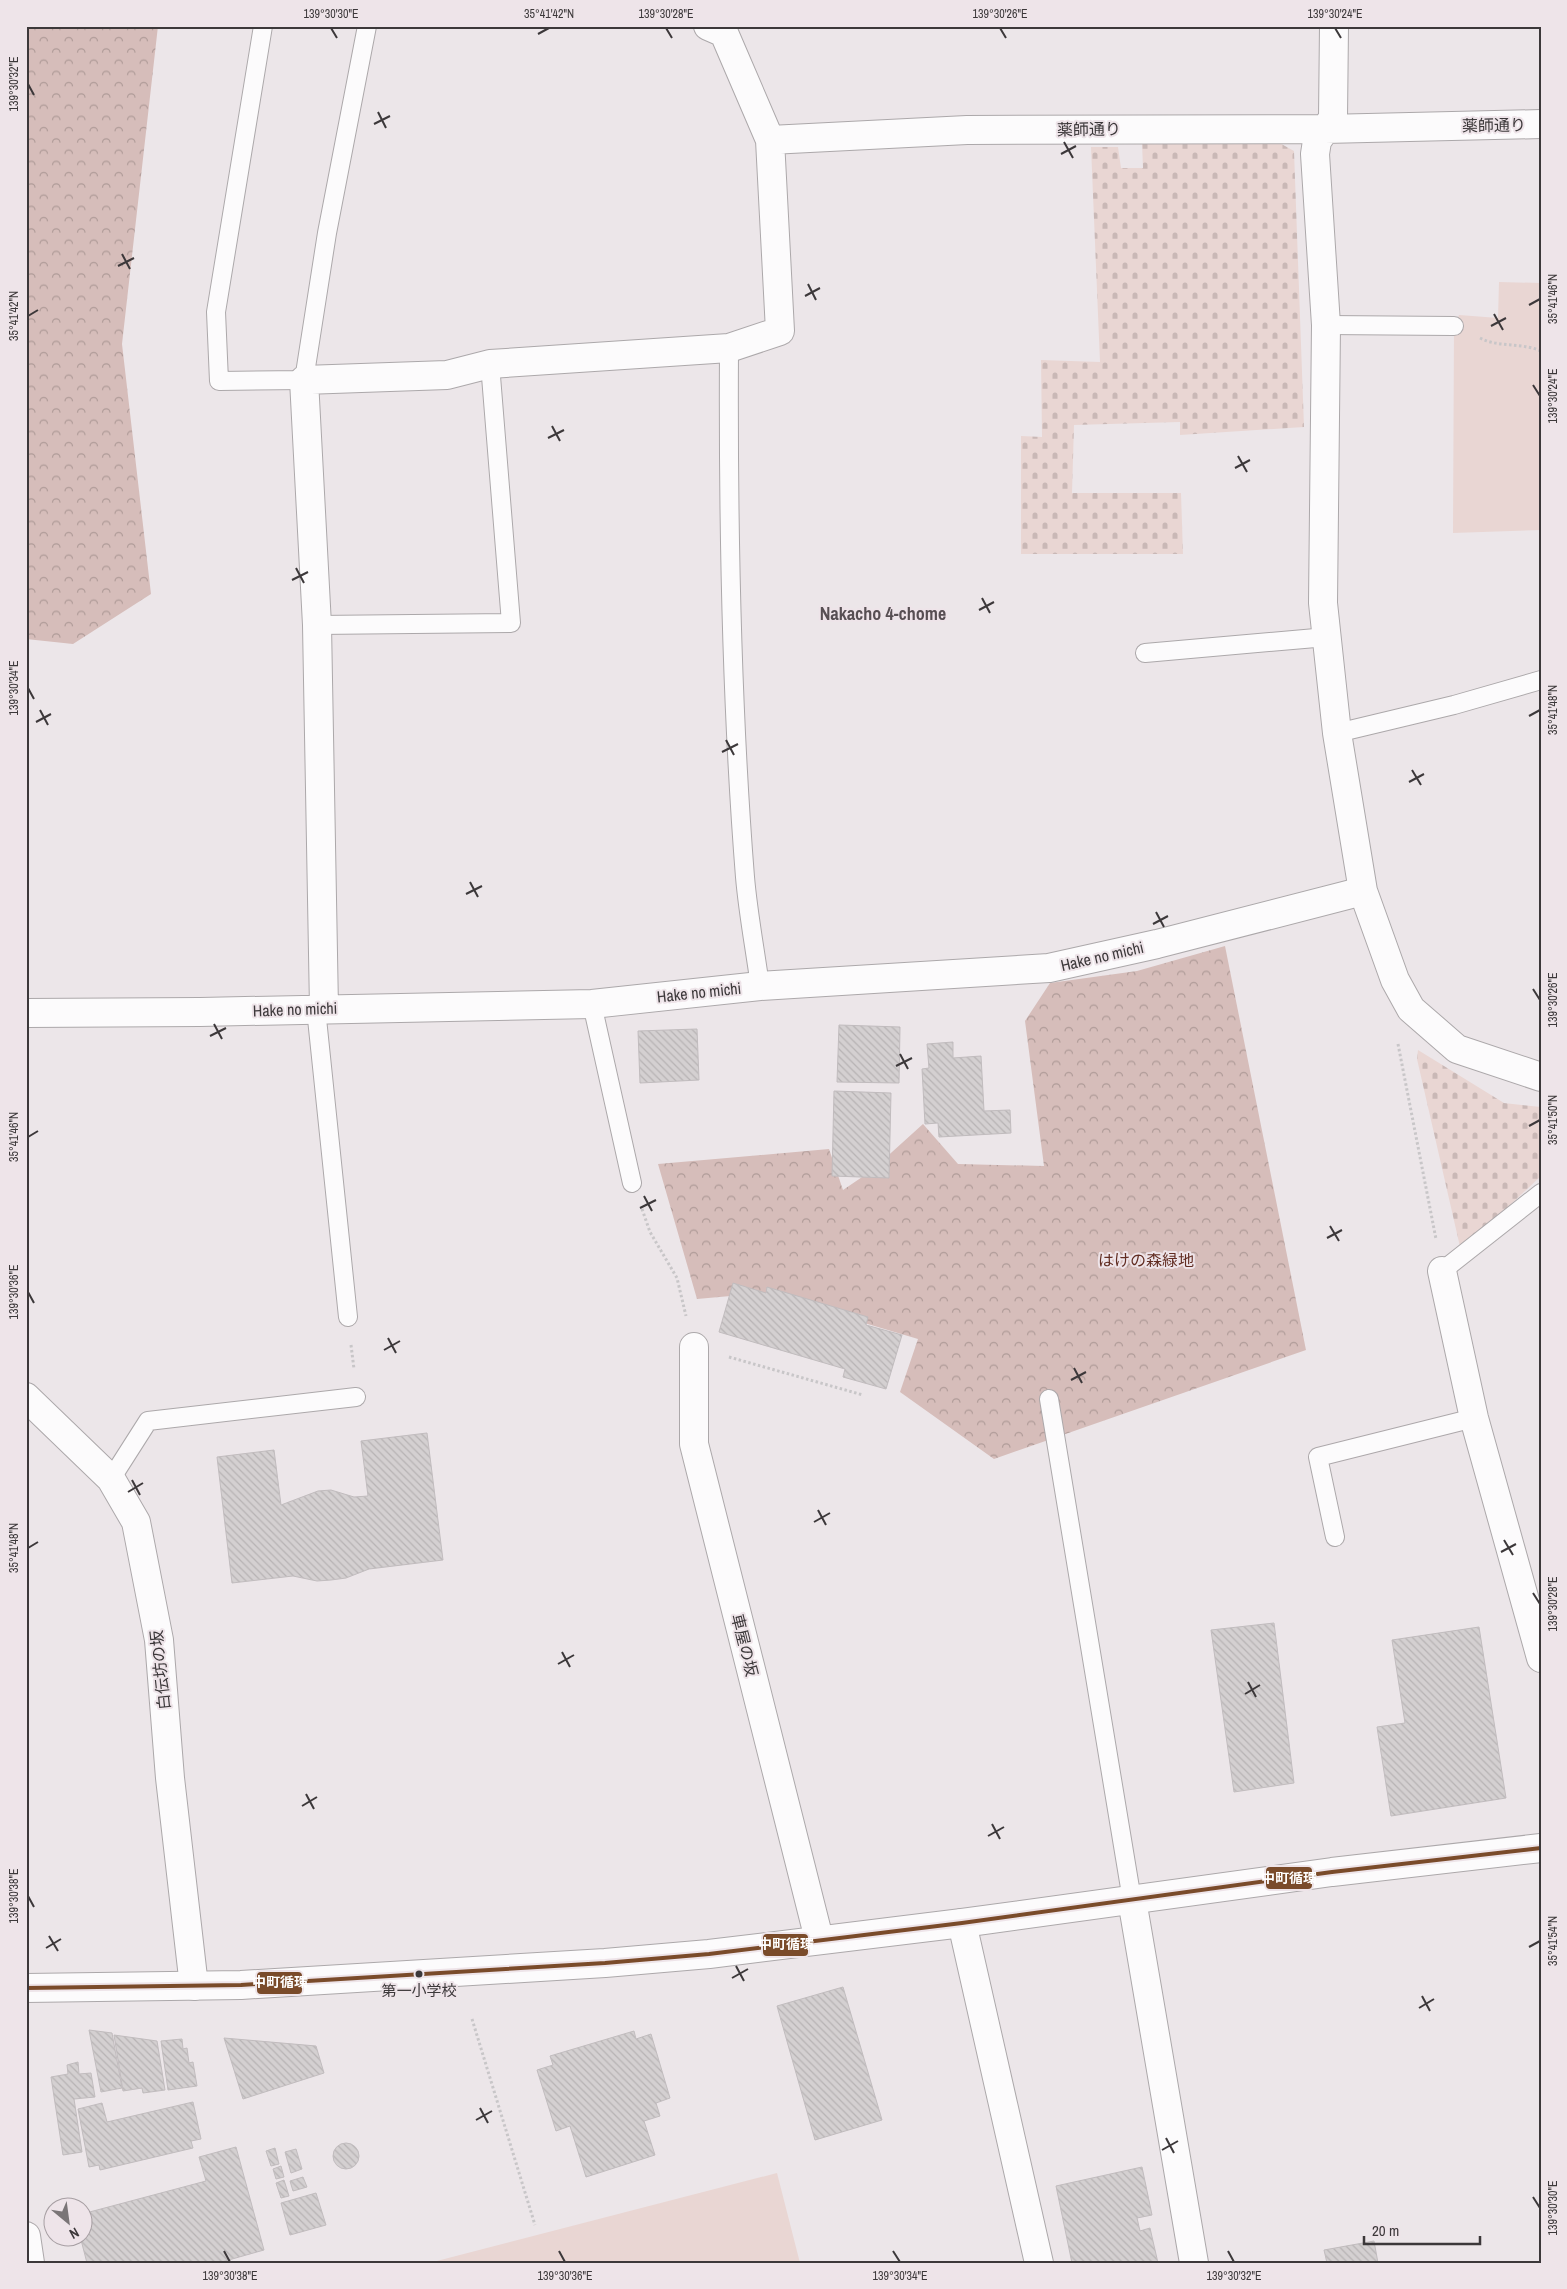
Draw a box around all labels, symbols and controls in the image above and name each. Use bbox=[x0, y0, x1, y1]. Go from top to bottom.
text: 139°30'30"E bbox=[303, 6, 359, 22]
text: 35°41'42"N bbox=[524, 6, 574, 22]
text: 139°30'28"E bbox=[638, 6, 694, 22]
text: 139°30'26"E bbox=[972, 6, 1028, 22]
text: 139°30'24"E bbox=[1307, 6, 1363, 22]
text: 139°30'32"E bbox=[6, 56, 22, 112]
street label: 薬師通り bbox=[1462, 113, 1526, 137]
street label: 薬師通り bbox=[1057, 117, 1121, 141]
text: 35°41'46"N bbox=[1545, 274, 1561, 324]
text: 35°41'42"N bbox=[6, 291, 22, 341]
text: 139°30'24"E bbox=[1545, 368, 1561, 424]
district label: Nakacho 4-chome bbox=[820, 601, 946, 626]
text: 139°30'34"E bbox=[6, 660, 22, 716]
text: 35°41'48"N bbox=[1545, 685, 1561, 735]
street label: Hake no michi bbox=[1058, 936, 1146, 976]
text: 139°30'26"E bbox=[1545, 972, 1561, 1028]
street label: Hake no michi bbox=[656, 977, 742, 1007]
street label: Hake no michi bbox=[252, 997, 338, 1021]
text: 35°41'50"N bbox=[1545, 1095, 1561, 1145]
text: 35°41'46"N bbox=[6, 1112, 22, 1162]
park label: はけの森緑地 bbox=[1098, 1249, 1194, 1271]
text: 139°30'36"E bbox=[6, 1264, 22, 1320]
text: 35°41'48"N bbox=[6, 1523, 22, 1573]
text: 139°30'28"E bbox=[1545, 1576, 1561, 1632]
street label: 車屋の坂 bbox=[727, 1611, 763, 1679]
street label: 白伝坊の坂 bbox=[145, 1629, 175, 1711]
line badge: 中町循環 bbox=[1265, 1866, 1313, 1890]
text: 139°30'38"E bbox=[6, 1868, 22, 1924]
text: 中町循環 bbox=[1261, 1869, 1317, 1887]
text: 35°41'54"N bbox=[1545, 1916, 1561, 1966]
line badge: 中町循環 bbox=[762, 1933, 809, 1957]
text: 中町循環 bbox=[758, 1935, 814, 1953]
marker: 第一小学校 bbox=[414, 1969, 424, 1979]
line badge: 中町循環 bbox=[256, 1971, 303, 1995]
text: 中町循環 bbox=[252, 1973, 308, 1991]
place label: 第一小学校 bbox=[381, 1980, 457, 2001]
text: 139°30'30"E bbox=[1545, 2180, 1561, 2236]
north arrow bbox=[42, 2196, 92, 2246]
scale bar bbox=[1364, 2214, 1481, 2246]
text: 20 m bbox=[1372, 2220, 1399, 2241]
text: N bbox=[66, 2223, 82, 2243]
text: 139°30'38"E bbox=[202, 2268, 258, 2284]
text: 139°30'36"E bbox=[537, 2268, 593, 2284]
text: 139°30'34"E bbox=[872, 2268, 928, 2284]
text: 139°30'32"E bbox=[1206, 2268, 1262, 2284]

